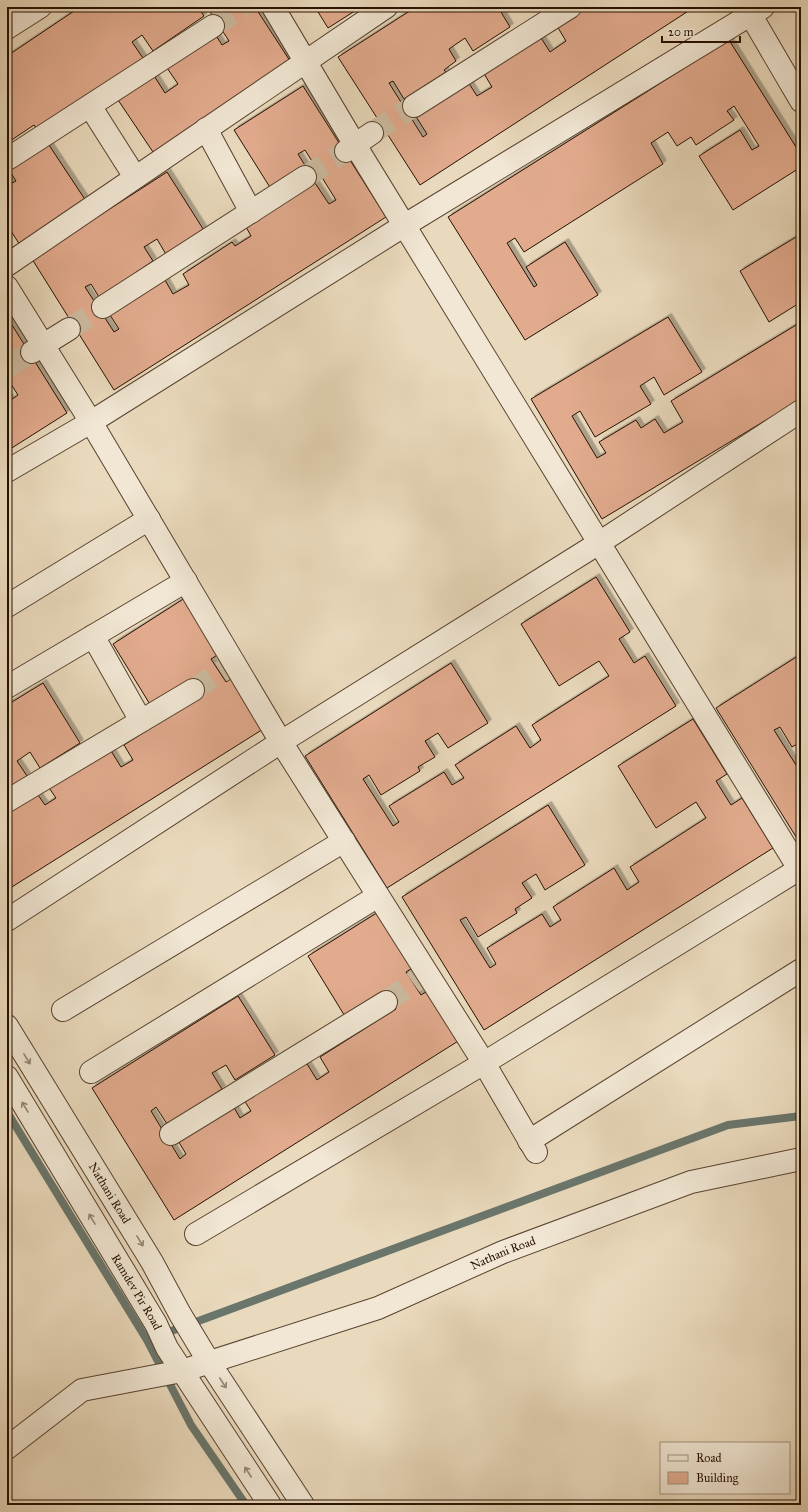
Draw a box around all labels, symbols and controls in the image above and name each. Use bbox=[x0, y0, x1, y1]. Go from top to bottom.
scale bar bbox=[662, 18, 740, 44]
text: 20 m bbox=[668, 25, 694, 39]
one-way arrow bbox=[24, 1053, 32, 1065]
one-way arrow bbox=[21, 1101, 29, 1113]
street label: Nathani Road bbox=[86, 1160, 134, 1226]
one-way arrow bbox=[88, 1213, 96, 1225]
street label: Nathani Road bbox=[468, 1234, 537, 1273]
one-way arrow bbox=[136, 1235, 144, 1247]
street label: Ramdev Pir Road bbox=[108, 1252, 165, 1332]
one-way arrow bbox=[219, 1377, 227, 1388]
legend bbox=[660, 1442, 790, 1494]
text: Road bbox=[696, 1451, 722, 1465]
one-way arrow bbox=[244, 1467, 252, 1478]
text: Building bbox=[696, 1471, 739, 1486]

